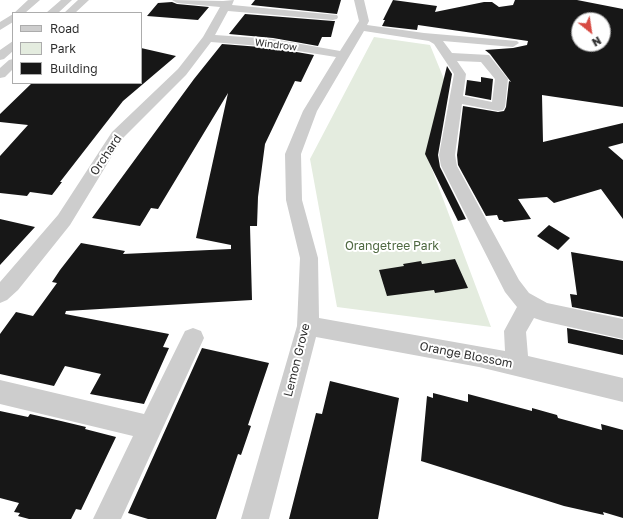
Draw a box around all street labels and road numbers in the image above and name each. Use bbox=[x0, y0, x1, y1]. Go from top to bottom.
street label: Windrow bbox=[254, 36, 298, 54]
street label: Orchard bbox=[87, 132, 125, 178]
street label: Lemon Grove bbox=[281, 322, 313, 398]
street label: Orange Blossom bbox=[418, 339, 514, 371]

